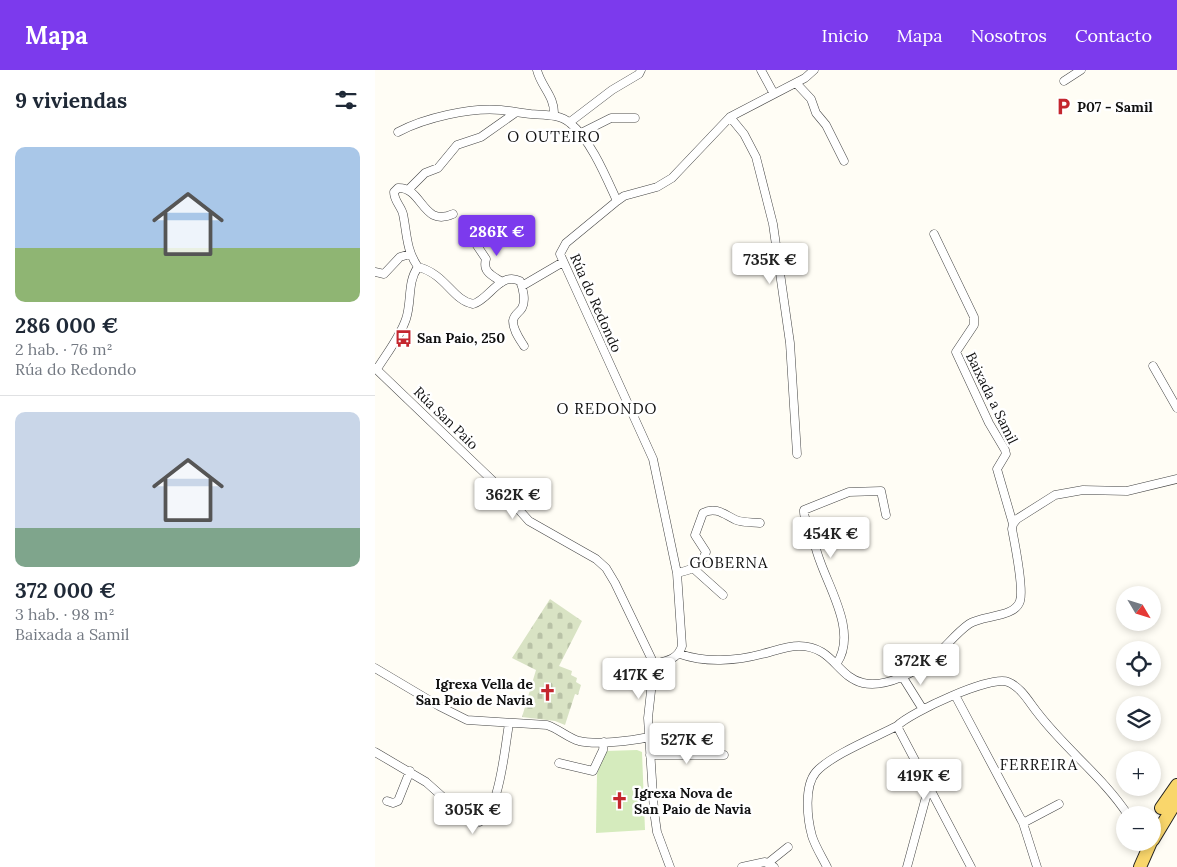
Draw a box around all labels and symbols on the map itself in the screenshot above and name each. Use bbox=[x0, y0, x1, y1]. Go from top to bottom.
parking icon: P07 - Samil bbox=[1053, 97, 1073, 117]
place label: P07 - Samil bbox=[1077, 98, 1154, 116]
district label: O OUTEIRO bbox=[507, 127, 601, 146]
pin: 286K € bbox=[456, 214, 538, 257]
pin: 735K € bbox=[729, 242, 811, 285]
street label: Rúa do Redondo bbox=[566, 251, 626, 355]
bus stop icon: San Paio, 250 bbox=[393, 328, 413, 348]
place label: San Paio, 250 bbox=[417, 329, 505, 347]
street label: Baixada a Samil bbox=[962, 349, 1022, 447]
street label: Rúa San Paio bbox=[410, 383, 482, 453]
district label: O REDONDO bbox=[556, 399, 658, 418]
pin: 362K € bbox=[472, 478, 554, 520]
pin: 454K € bbox=[790, 516, 872, 559]
district label: GOBERNA bbox=[690, 553, 768, 572]
north arrow bbox=[1116, 586, 1161, 631]
pin: 372K € bbox=[880, 644, 962, 686]
pin: 417K € bbox=[598, 658, 680, 700]
place label: Igrexa Vella de San Paio de Navia bbox=[416, 675, 534, 709]
church icon: Igrexa Vella de San Paio de Navia bbox=[537, 682, 557, 702]
pin: 527K € bbox=[646, 722, 728, 765]
district label: FERREIRA bbox=[1000, 755, 1078, 774]
pin: 419K € bbox=[883, 758, 965, 801]
place label: Igrexa Nova de San Paio de Navia bbox=[634, 784, 752, 818]
church icon: Igrexa Nova de San Paio de Navia bbox=[610, 791, 630, 811]
pin: 305K € bbox=[432, 792, 514, 835]

